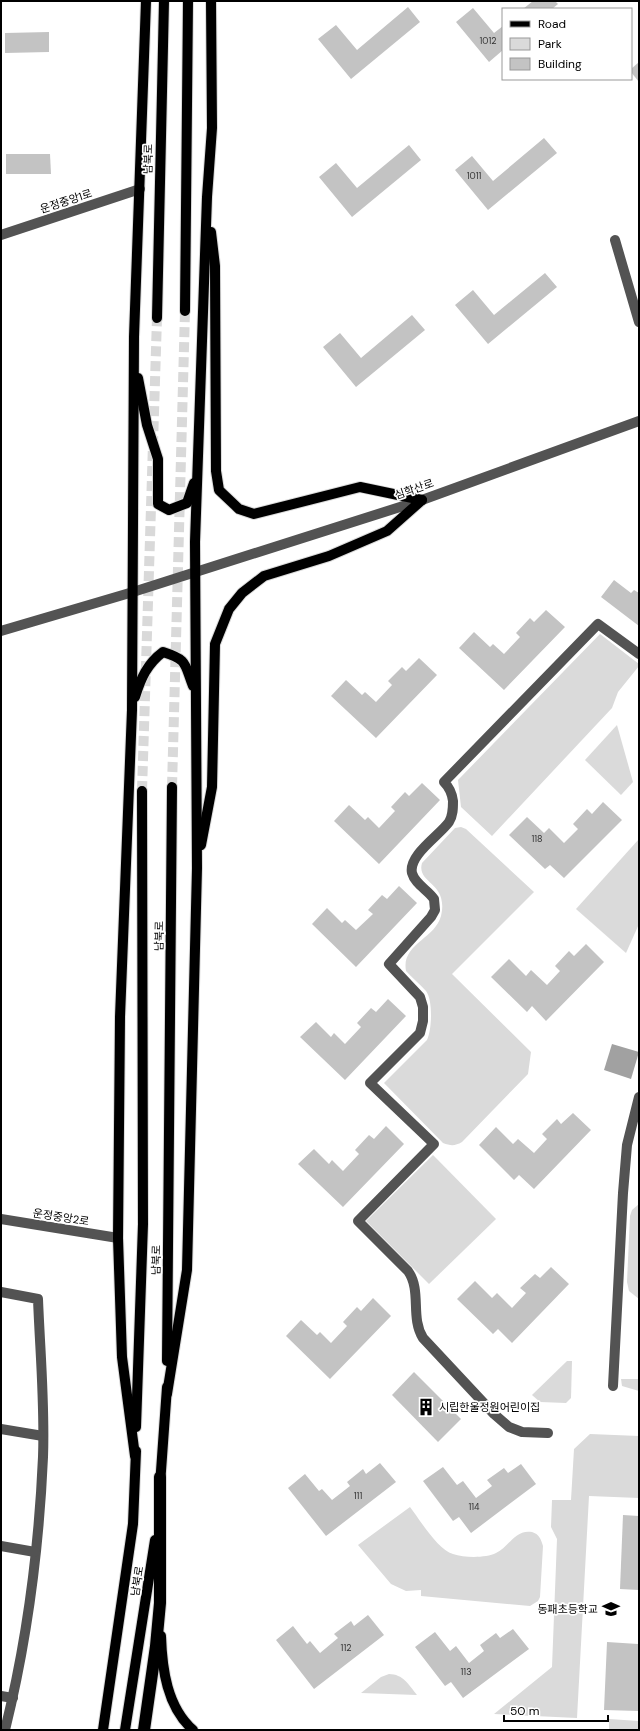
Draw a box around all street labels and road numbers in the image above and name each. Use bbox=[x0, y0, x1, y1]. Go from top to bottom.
street label: 남북로 bbox=[141, 144, 155, 174]
street label: 운정중앙1로 bbox=[38, 186, 94, 216]
street label: 심학산로 bbox=[393, 476, 435, 502]
street label: 남북로 bbox=[152, 921, 166, 951]
street label: 운정중앙2로 bbox=[32, 1206, 90, 1228]
street label: 남북로 bbox=[149, 1245, 163, 1275]
street label: 남북로 bbox=[128, 1565, 146, 1597]

